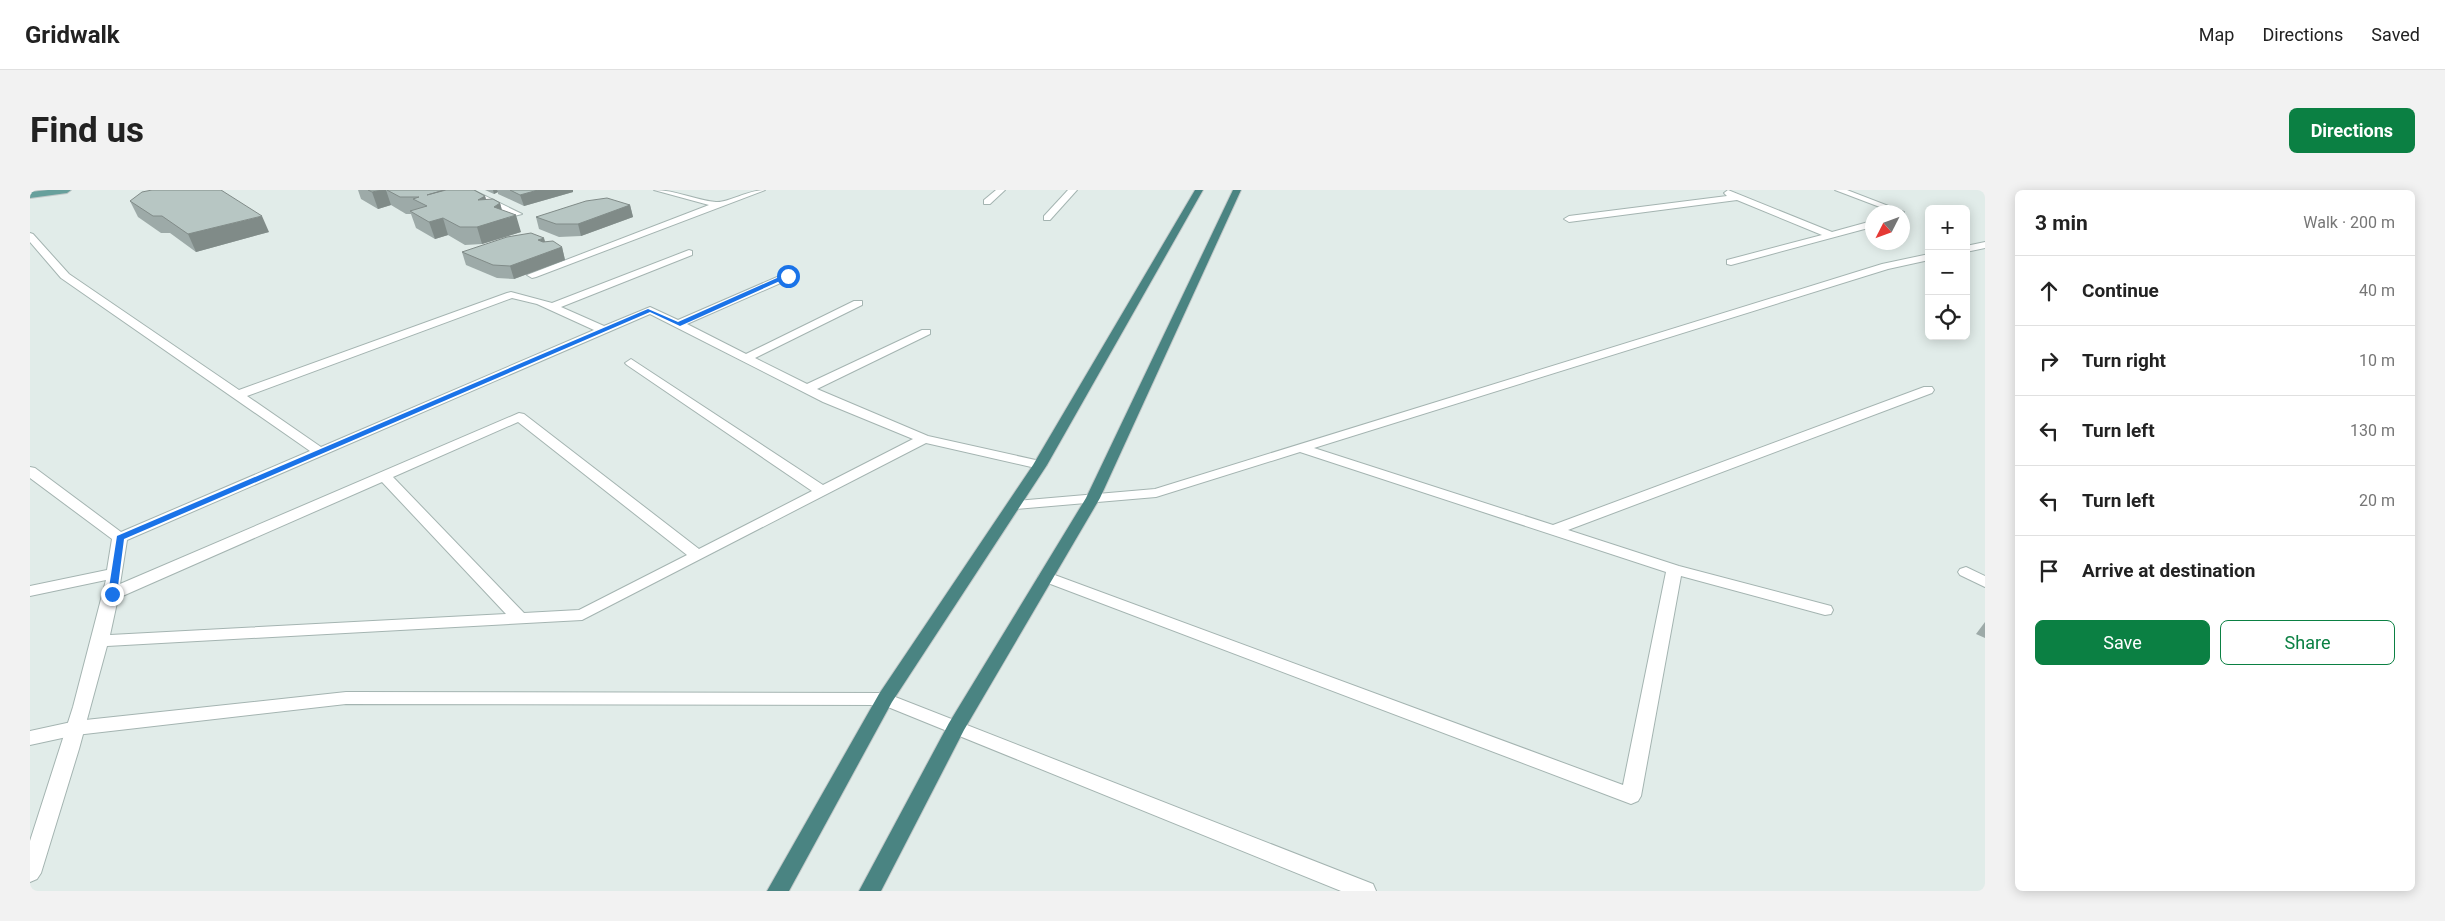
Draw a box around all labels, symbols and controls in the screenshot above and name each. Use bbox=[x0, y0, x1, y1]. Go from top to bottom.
text: Gridwalk bbox=[25, 21, 120, 49]
text: Map bbox=[2199, 24, 2234, 45]
text: Directions bbox=[2262, 24, 2343, 45]
text: Saved bbox=[2371, 24, 2420, 45]
button: Directions bbox=[2289, 108, 2415, 153]
text: Find us bbox=[30, 110, 144, 151]
north arrow bbox=[1865, 205, 1910, 250]
map controls bbox=[1925, 205, 1970, 340]
button: + bbox=[1925, 205, 1970, 250]
text: 3 min bbox=[2035, 211, 2088, 235]
text: Walk · 200 m bbox=[2303, 213, 2395, 232]
button: − bbox=[1925, 250, 1970, 295]
route start bbox=[777, 265, 800, 288]
icon: ahead bbox=[2035, 277, 2063, 305]
text: Continue bbox=[2082, 279, 2159, 302]
text: 40 m bbox=[2359, 281, 2395, 300]
button: locate bbox=[1925, 295, 1970, 340]
icon: right bbox=[2035, 347, 2063, 375]
text: Turn right bbox=[2082, 349, 2166, 372]
text: 10 m bbox=[2359, 351, 2395, 370]
icon: left bbox=[2035, 417, 2063, 445]
text: Turn left bbox=[2082, 419, 2155, 442]
text: 130 m bbox=[2350, 421, 2395, 440]
icon: left bbox=[2035, 487, 2063, 515]
text: Turn left bbox=[2082, 489, 2155, 512]
text: 20 m bbox=[2359, 491, 2395, 510]
icon: arrive bbox=[2035, 557, 2063, 585]
text: Arrive at destination bbox=[2082, 559, 2255, 582]
route end bbox=[101, 583, 124, 606]
button: Save bbox=[2035, 620, 2210, 665]
button: Share bbox=[2220, 620, 2395, 665]

